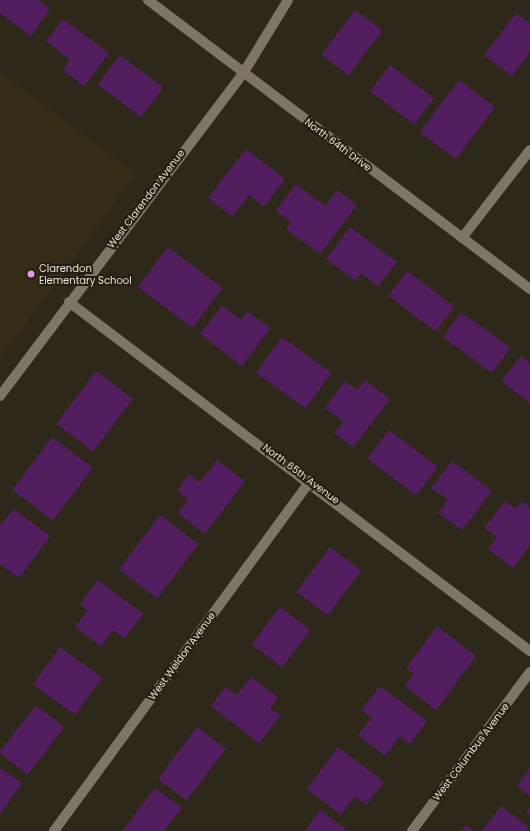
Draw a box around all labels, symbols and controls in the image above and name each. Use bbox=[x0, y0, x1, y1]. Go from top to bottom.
street label: North 64th Drive bbox=[302, 116, 374, 174]
street label: West Clarendon Avenue bbox=[105, 147, 187, 251]
place label: Clarendon Elementary School bbox=[39, 262, 132, 286]
marker: Clarendon Elementary School bbox=[26, 269, 36, 279]
street label: North 65th Avenue bbox=[260, 441, 342, 507]
street label: West Weldon Avenue bbox=[146, 610, 218, 702]
street label: West Columbus Avenue bbox=[430, 701, 512, 803]

